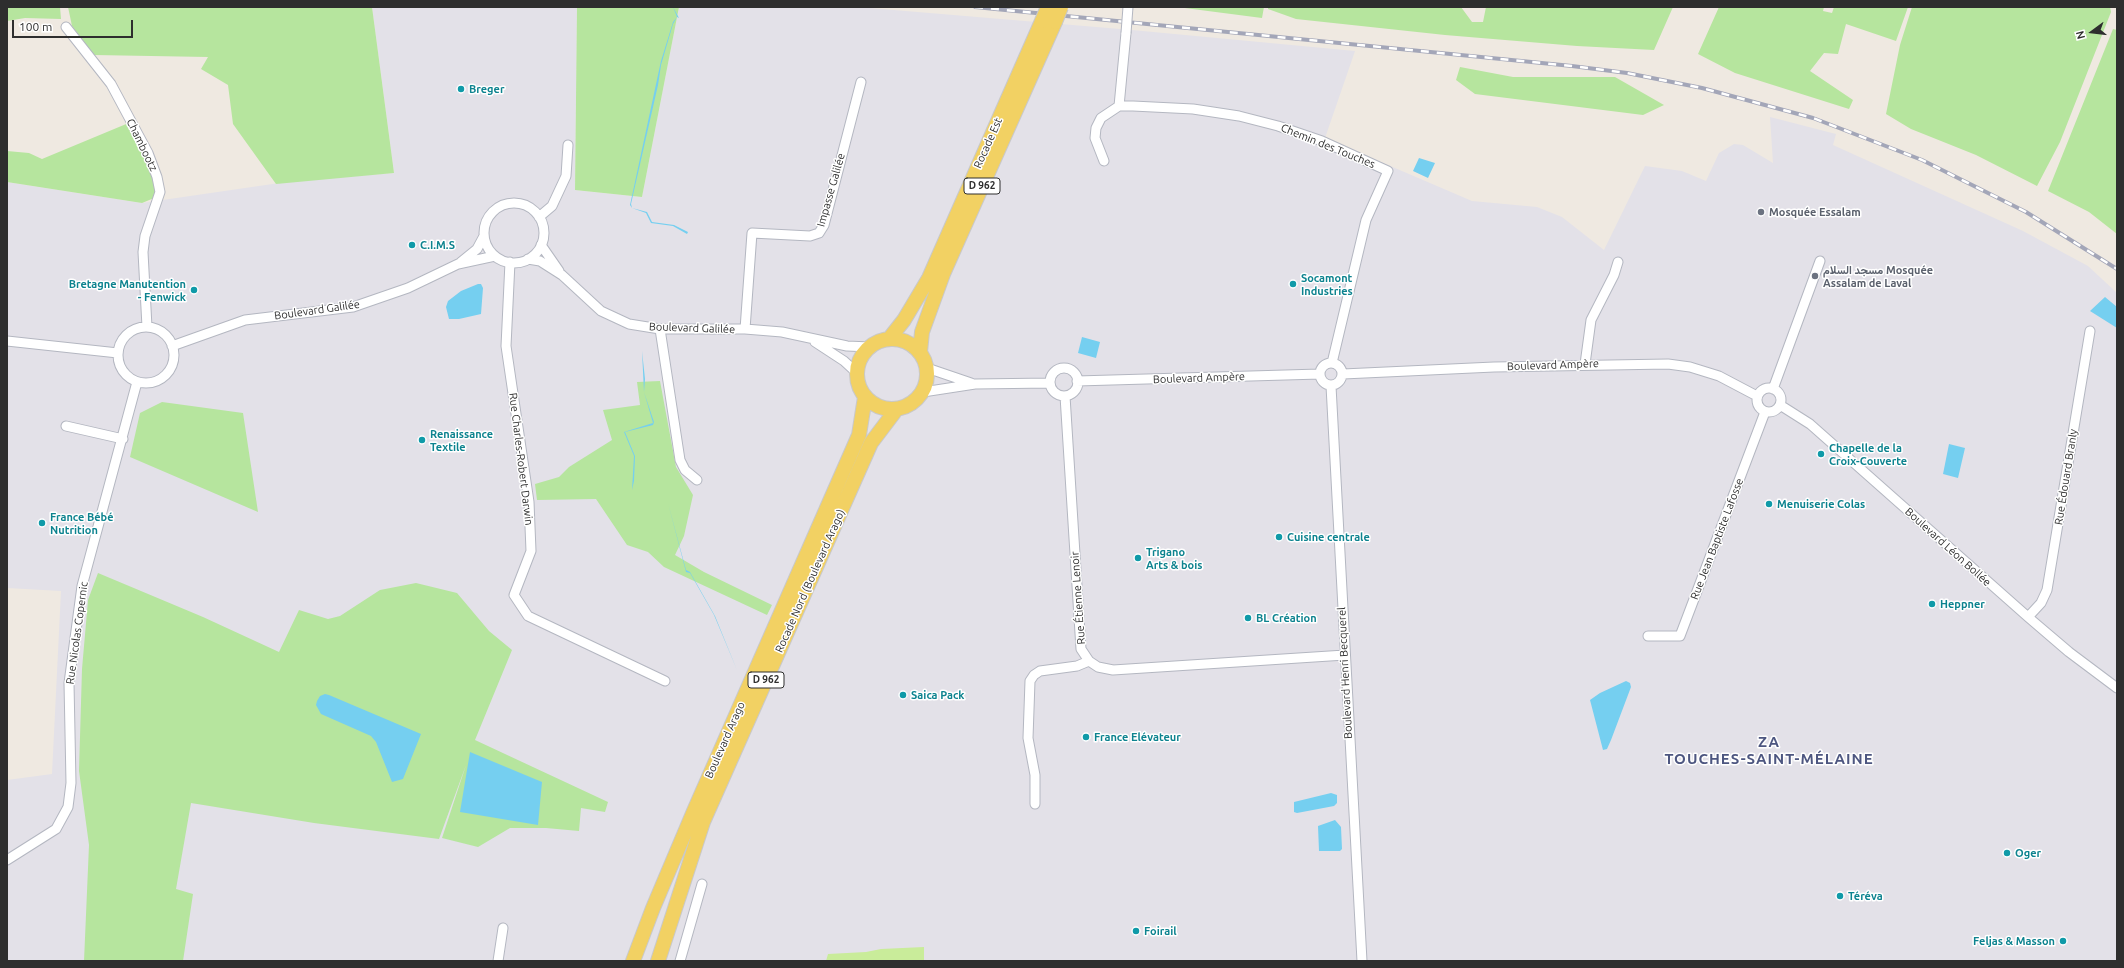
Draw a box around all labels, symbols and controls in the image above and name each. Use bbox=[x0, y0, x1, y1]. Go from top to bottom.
scale bar bbox=[14, 12, 135, 38]
north arrow bbox=[2072, 12, 2112, 52]
text: 100 m bbox=[19, 20, 52, 33]
text: N bbox=[2074, 30, 2087, 41]
place label: Breger bbox=[469, 82, 504, 96]
marker: Breger bbox=[456, 84, 466, 94]
street label: Rocade Est bbox=[971, 116, 1005, 170]
street label: Chambootz bbox=[124, 117, 160, 173]
street label: Chemin des Touches bbox=[1279, 121, 1377, 171]
street label: Impasse Galilée bbox=[814, 152, 848, 228]
road number: D 962 bbox=[964, 178, 1000, 194]
place label: Mosquée Essalam bbox=[1769, 205, 1861, 219]
marker: Mosquée Essalam bbox=[1756, 207, 1766, 217]
place label: C.I.M.S bbox=[420, 238, 455, 252]
marker: C.I.M.S bbox=[407, 240, 417, 250]
place label: مسجد السلام Mosquée Assalam de Laval bbox=[1823, 263, 1933, 289]
place label: Socamont Industries bbox=[1301, 271, 1353, 297]
marker: مسجد السلام Mosquée Assalam de Laval bbox=[1810, 271, 1820, 281]
place label: Bretagne Manutention - Fenwick bbox=[69, 277, 186, 303]
marker: Socamont Industries bbox=[1288, 279, 1298, 289]
marker: Bretagne Manutention - Fenwick bbox=[189, 285, 199, 295]
street label: Boulevard Galilée bbox=[273, 297, 361, 323]
street label: Boulevard Galilée bbox=[649, 320, 735, 336]
street label: Boulevard Ampère bbox=[1507, 357, 1599, 373]
street label: Boulevard Ampère bbox=[1153, 370, 1245, 386]
street label: Rue Charles-Robert Darwin bbox=[506, 392, 536, 526]
place label: Renaissance Textile bbox=[430, 427, 493, 453]
street label: Rue Édouard Branly bbox=[2052, 428, 2080, 526]
marker: Renaissance Textile bbox=[417, 435, 427, 445]
place label: Chapelle de la Croix-Couverte bbox=[1829, 441, 1907, 467]
marker: Chapelle de la Croix-Couverte bbox=[1816, 449, 1826, 459]
street label: Rue Jean Baptiste Lafosse bbox=[1688, 476, 1746, 602]
place label: Menuiserie Colas bbox=[1777, 497, 1865, 511]
marker: Menuiserie Colas bbox=[1764, 499, 1774, 509]
street label: Boulevard Léon Bollée bbox=[1902, 505, 1994, 589]
street label: Rocade Nord (Boulevard Arago) bbox=[772, 507, 848, 655]
place label: France Bébé Nutrition bbox=[50, 510, 113, 536]
marker: France Bébé Nutrition bbox=[37, 518, 47, 528]
place label: Cuisine centrale bbox=[1287, 530, 1370, 544]
marker: Cuisine centrale bbox=[1274, 532, 1284, 542]
place label: Trigano Arts & bois bbox=[1146, 545, 1202, 571]
street label: Rue Étienne Lenoir bbox=[1068, 551, 1088, 645]
marker: Trigano Arts & bois bbox=[1133, 553, 1143, 563]
street label: Rue Nicolas Copernic bbox=[63, 581, 91, 685]
place label: Heppner bbox=[1940, 597, 1985, 611]
marker: Heppner bbox=[1927, 599, 1937, 609]
street label: Boulevard Henri Becquerel bbox=[1335, 607, 1355, 739]
place label: BL Création bbox=[1256, 611, 1317, 625]
marker: BL Création bbox=[1243, 613, 1253, 623]
road number: D 962 bbox=[748, 672, 784, 688]
place label: Saica Pack bbox=[911, 688, 964, 702]
marker: Saica Pack bbox=[898, 690, 908, 700]
street label: Boulevard Arago bbox=[702, 700, 748, 780]
place label: France Elévateur bbox=[1094, 730, 1181, 744]
marker: France Elévateur bbox=[1081, 732, 1091, 742]
district label: ZA TOUCHES-SAINT-MÉLAINE bbox=[1664, 733, 1874, 768]
place label: Oger bbox=[2015, 846, 2041, 860]
marker: Oger bbox=[2002, 848, 2012, 858]
place label: Téréva bbox=[1848, 889, 1883, 903]
marker: Téréva bbox=[1835, 891, 1845, 901]
place label: Foirail bbox=[1144, 924, 1177, 938]
marker: Foirail bbox=[1131, 926, 1141, 936]
place label: Feljas & Masson bbox=[1973, 934, 2055, 948]
marker: Feljas & Masson bbox=[2058, 936, 2068, 946]

